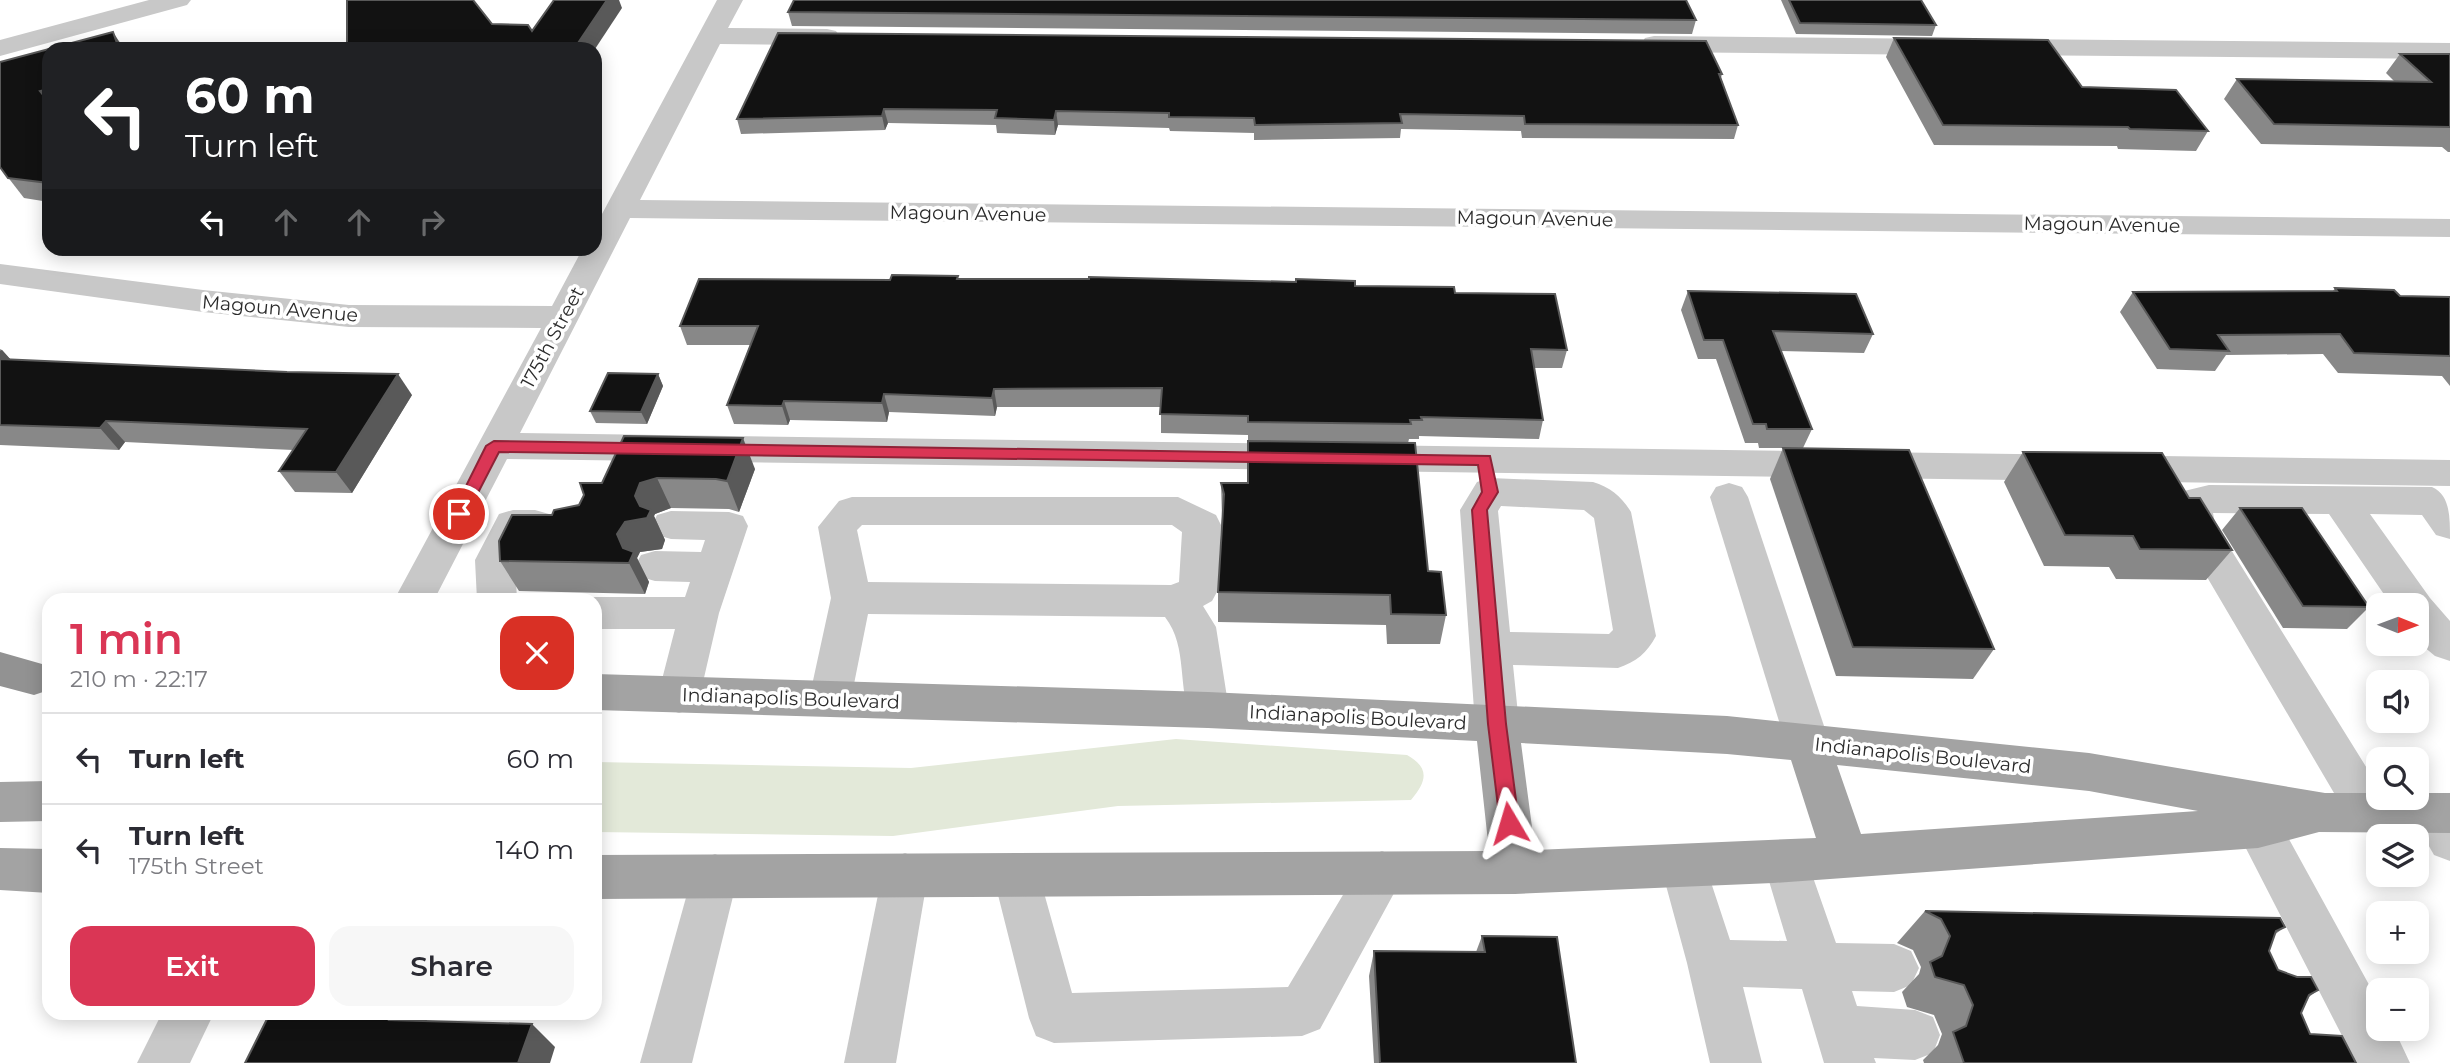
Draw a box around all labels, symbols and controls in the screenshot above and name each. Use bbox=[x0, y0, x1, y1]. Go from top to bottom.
text: 60 m bbox=[185, 66, 315, 125]
icon: left bbox=[70, 70, 161, 161]
text: Turn left bbox=[185, 126, 319, 165]
street label: Magoun Avenue bbox=[890, 201, 1046, 226]
icon: left bbox=[194, 203, 232, 241]
icon: ahead bbox=[267, 203, 305, 241]
icon: ahead bbox=[340, 203, 378, 241]
icon: right bbox=[413, 203, 451, 241]
street label: Magoun Avenue bbox=[1457, 206, 1613, 231]
street label: Magoun Avenue bbox=[2024, 212, 2180, 237]
street label: 175th Street bbox=[516, 282, 589, 392]
street label: Magoun Avenue bbox=[201, 290, 359, 327]
pin bbox=[429, 484, 489, 544]
icon: arrive bbox=[440, 495, 478, 533]
north arrow bbox=[2366, 593, 2429, 656]
map controls bbox=[2366, 593, 2429, 1041]
text: 1 min bbox=[70, 613, 183, 665]
button: close bbox=[500, 616, 574, 690]
text: 210 m · 22:17 bbox=[70, 665, 208, 693]
button: sound bbox=[2366, 670, 2429, 733]
street label: Indianapolis Boulevard bbox=[682, 683, 900, 714]
street label: Indianapolis Boulevard bbox=[1249, 700, 1467, 735]
street label: Indianapolis Boulevard bbox=[1813, 733, 2033, 778]
icon: left bbox=[70, 740, 108, 778]
text: Turn left bbox=[129, 743, 245, 775]
text: 60 m bbox=[507, 743, 574, 775]
button: search bbox=[2366, 747, 2429, 810]
position arrow bbox=[1472, 786, 1546, 860]
text: Turn left bbox=[129, 820, 245, 852]
button: layers bbox=[2366, 824, 2429, 887]
icon: left bbox=[70, 831, 108, 869]
text: 140 m bbox=[496, 834, 574, 866]
text: 175th Street bbox=[129, 852, 264, 880]
button: + bbox=[2366, 901, 2429, 964]
button: Exit bbox=[70, 926, 315, 1006]
button: Share bbox=[329, 926, 574, 1006]
button: − bbox=[2366, 978, 2429, 1041]

